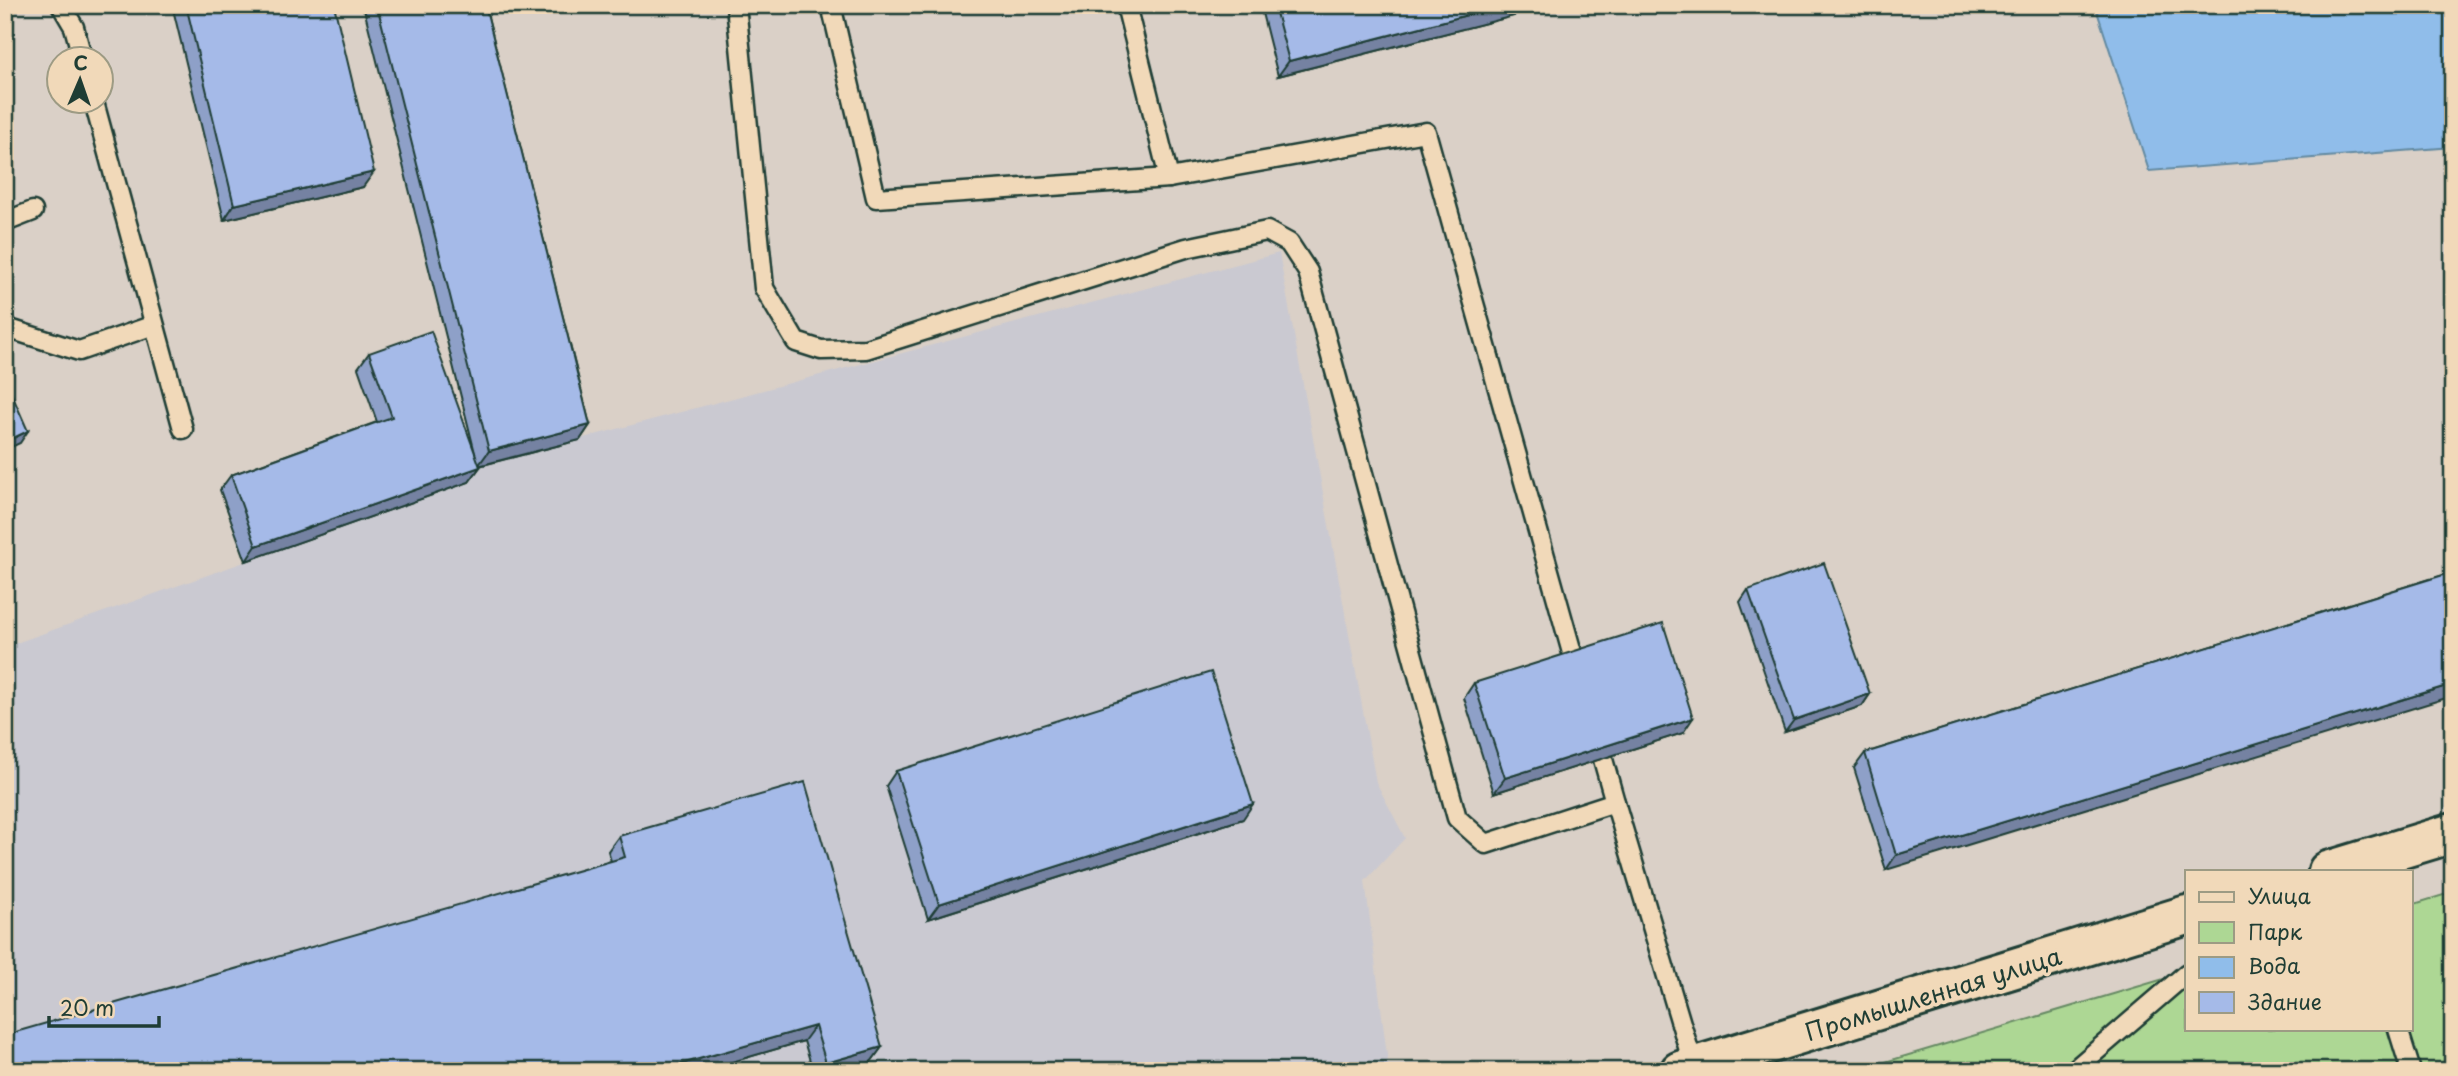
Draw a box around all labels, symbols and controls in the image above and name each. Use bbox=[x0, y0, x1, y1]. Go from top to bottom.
north arrow bbox=[46, 46, 116, 116]
text: С bbox=[73, 48, 88, 76]
legend bbox=[2185, 870, 2412, 1030]
text: Улица bbox=[2248, 879, 2311, 911]
text: Парк bbox=[2248, 915, 2303, 947]
street label: Промышленная улица bbox=[1800, 937, 2066, 1049]
text: Вода bbox=[2248, 949, 2300, 981]
scale bar bbox=[49, 985, 159, 1029]
text: Здание bbox=[2248, 985, 2322, 1017]
text: 20 m bbox=[60, 991, 114, 1023]

